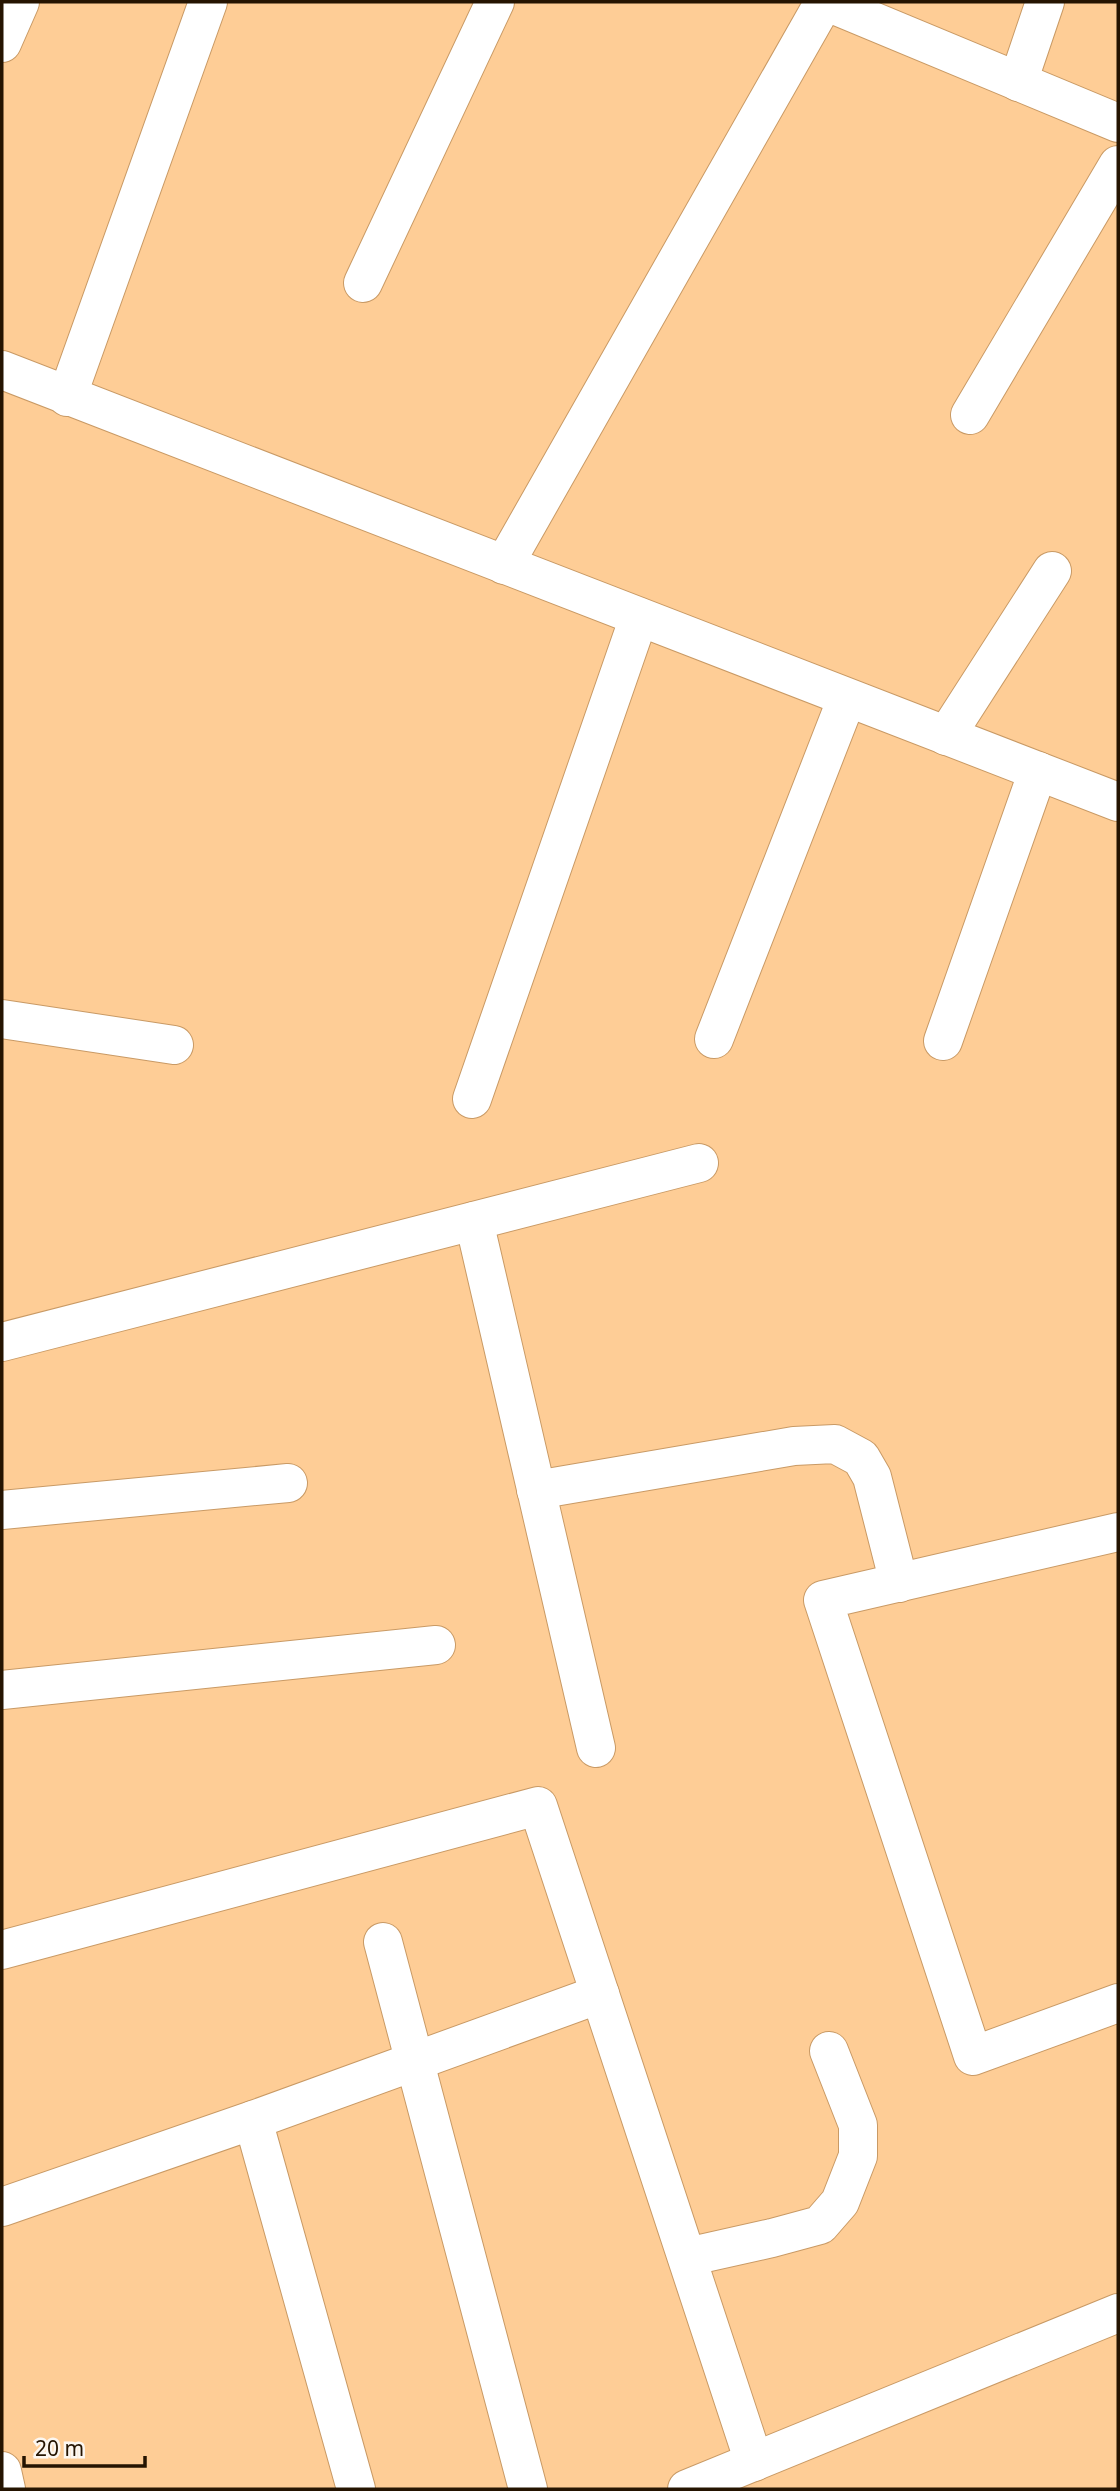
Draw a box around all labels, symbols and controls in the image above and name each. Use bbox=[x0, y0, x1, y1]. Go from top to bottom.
scale bar bbox=[24, 2424, 145, 2468]
text: 20 m bbox=[35, 2434, 84, 2462]

